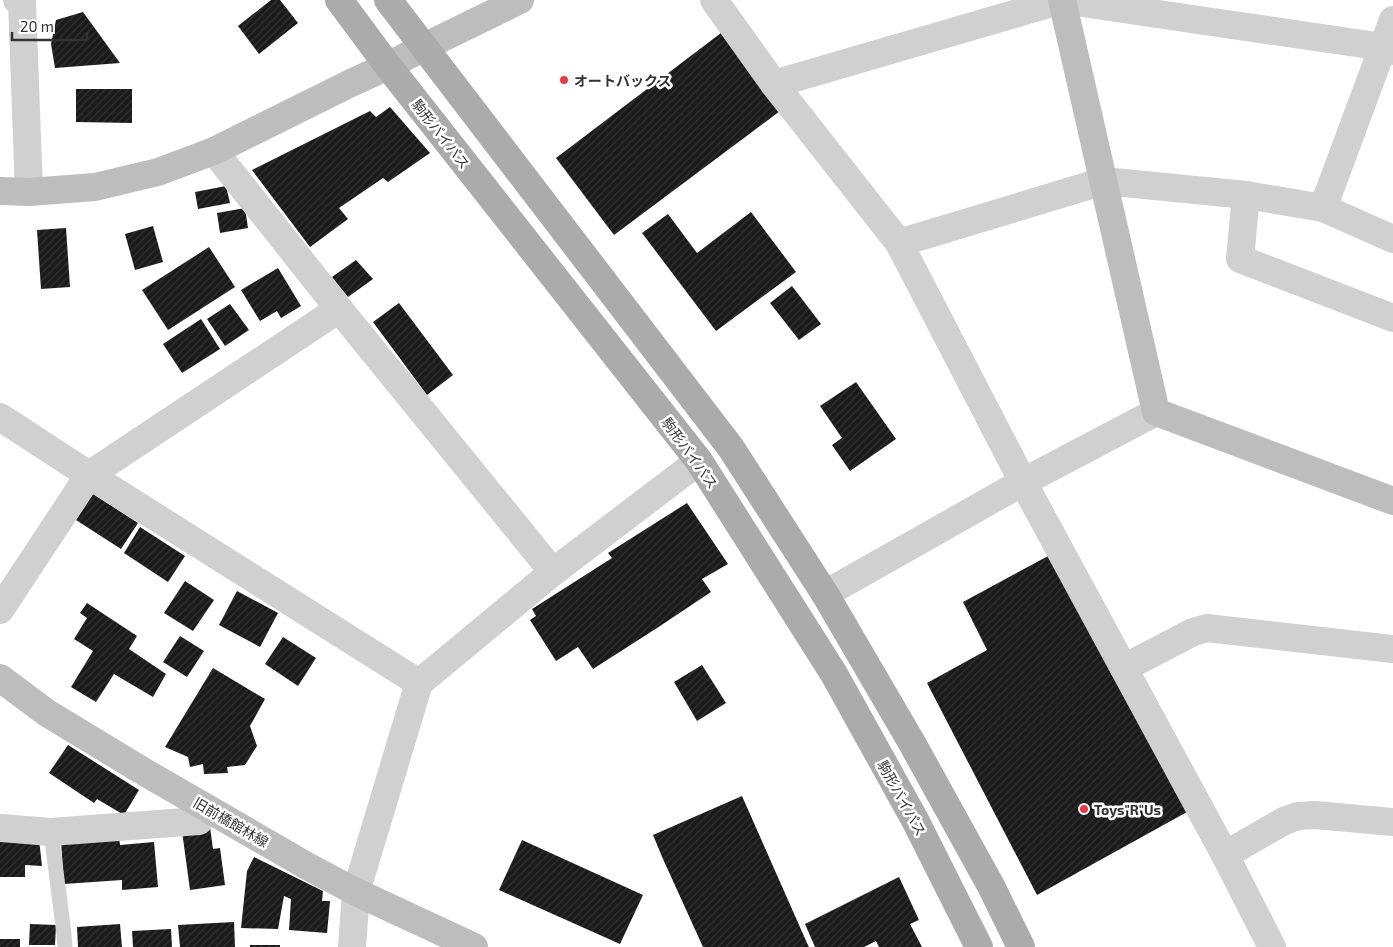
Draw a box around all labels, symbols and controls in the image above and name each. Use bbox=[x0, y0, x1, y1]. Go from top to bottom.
scale bar bbox=[12, 10, 88, 42]
text: 20 m bbox=[20, 17, 54, 35]
place label: オートバックス bbox=[574, 72, 672, 89]
marker: オートバックス bbox=[558, 74, 570, 86]
street label: 駒形バイパス bbox=[409, 96, 473, 172]
street label: 駒形バイパス bbox=[659, 414, 721, 492]
street label: 駒形バイパス bbox=[874, 757, 930, 839]
street label: 旧前橋館林線 bbox=[190, 794, 272, 850]
place label: Toys"R"Us bbox=[1094, 801, 1161, 818]
marker: Toys"R"Us bbox=[1078, 803, 1090, 815]

